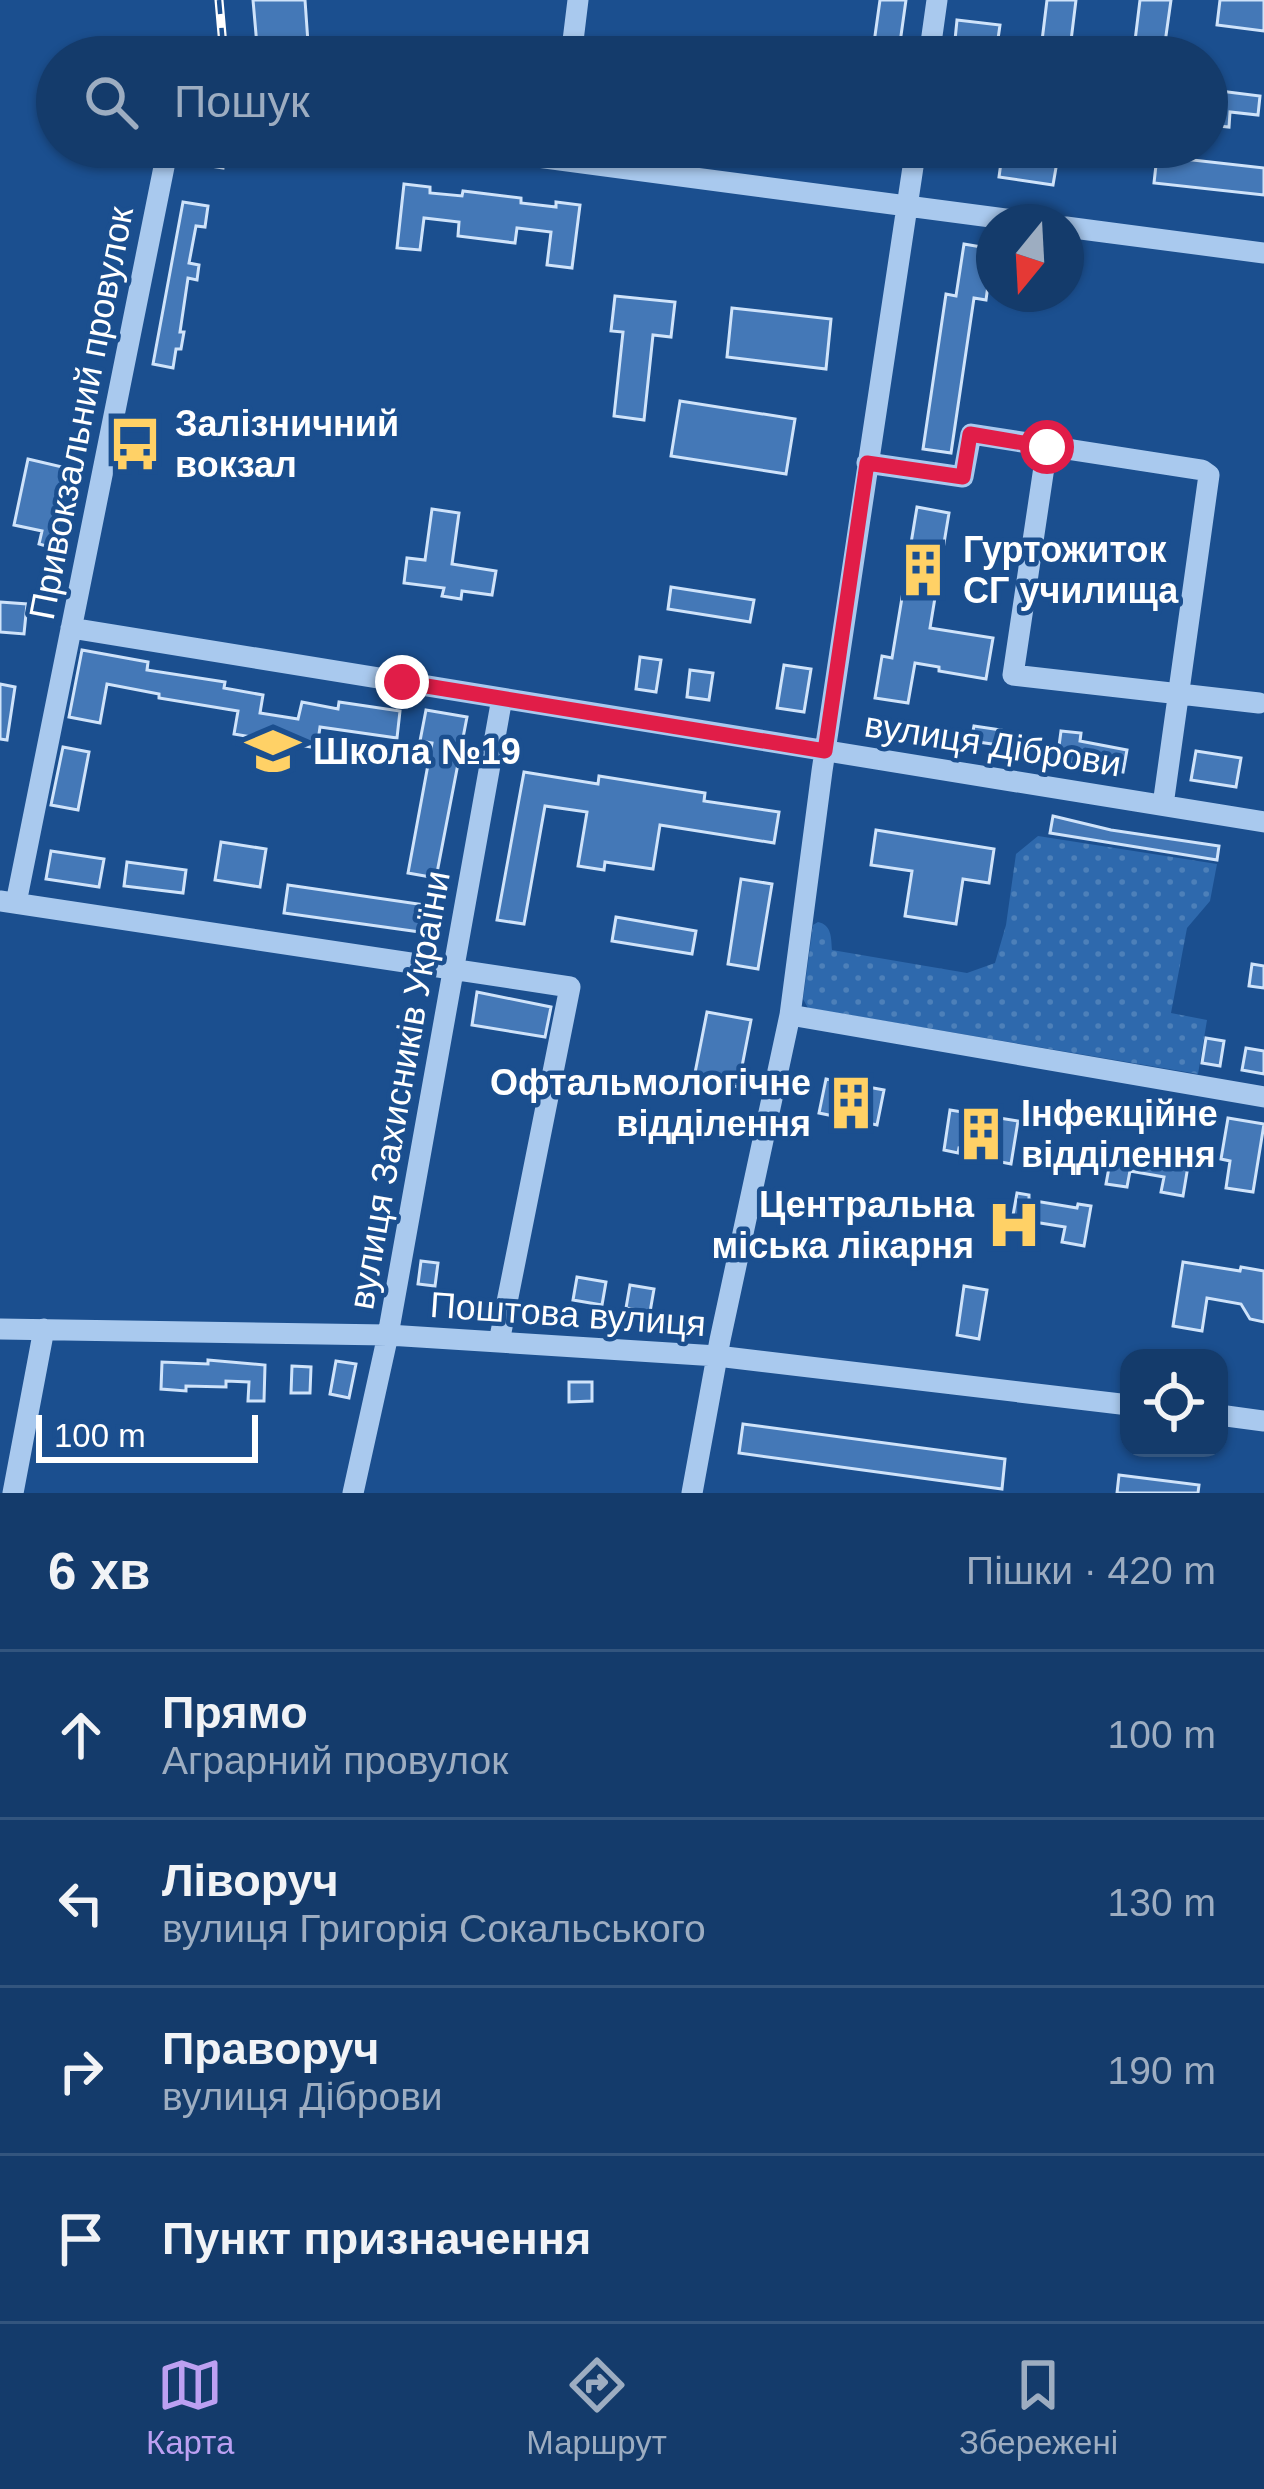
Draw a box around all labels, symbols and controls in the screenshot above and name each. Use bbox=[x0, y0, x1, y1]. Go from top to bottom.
search box bbox=[36, 36, 1228, 168]
icon: search bbox=[78, 69, 144, 135]
text: Пошук bbox=[174, 76, 310, 127]
street label: Привокзальний провулок bbox=[21, 203, 141, 623]
north arrow bbox=[976, 204, 1084, 312]
place label: Залізничний вокзал bbox=[175, 403, 399, 485]
bus stop icon: Залізничний вокзал bbox=[106, 415, 164, 473]
route start bbox=[1020, 420, 1074, 474]
place label: Гуртожиток СГ училища bbox=[963, 529, 1179, 611]
building icon: Гуртожиток СГ училища bbox=[894, 541, 952, 599]
route end bbox=[375, 655, 429, 709]
street label: вулиця Діброви bbox=[862, 703, 1124, 785]
school or university icon: Школа №19 bbox=[244, 722, 302, 780]
place label: Школа №19 bbox=[313, 731, 521, 772]
street label: вулиця Захисників України bbox=[340, 868, 458, 1312]
place label: Офтальмологічне відділення bbox=[490, 1062, 811, 1144]
building icon: Офтальмологічне відділення bbox=[822, 1074, 880, 1132]
place label: Інфекційне відділення bbox=[1021, 1093, 1218, 1175]
building icon: Інфекційне відділення bbox=[952, 1105, 1010, 1163]
place label: Центральна міська лікарня bbox=[712, 1184, 975, 1266]
hospital icon: Центральна міська лікарня bbox=[985, 1196, 1043, 1254]
street label: Поштова вулиця bbox=[429, 1284, 707, 1344]
map controls bbox=[1120, 1349, 1228, 1457]
button: locate bbox=[1120, 1349, 1228, 1457]
scale bar bbox=[36, 1409, 258, 1462]
text: 100 m bbox=[54, 1417, 146, 1454]
text: 6 хв bbox=[48, 1543, 150, 1600]
text: Пішки · 420 m bbox=[966, 1549, 1216, 1592]
text: Прямо bbox=[162, 1687, 308, 1738]
icon: ahead bbox=[48, 1702, 114, 1768]
text: 100 m bbox=[1108, 1713, 1216, 1756]
text: Аграрний провулок bbox=[162, 1739, 508, 1782]
text: Ліворуч bbox=[162, 1855, 339, 1906]
icon: left bbox=[48, 1870, 114, 1936]
text: 130 m bbox=[1108, 1881, 1216, 1924]
text: вулиця Григорія Сокальського bbox=[162, 1907, 706, 1950]
text: Праворуч bbox=[162, 2023, 379, 2074]
icon: right bbox=[48, 2038, 114, 2104]
text: 190 m bbox=[1108, 2049, 1216, 2092]
text: вулиця Діброви bbox=[162, 2075, 443, 2118]
icon: arrive bbox=[48, 2206, 114, 2272]
text: Пункт призначення bbox=[162, 2213, 591, 2264]
tab: Карта bbox=[146, 2352, 234, 2462]
tab: Маршрут bbox=[526, 2352, 667, 2462]
tab: Збережені bbox=[959, 2352, 1118, 2462]

